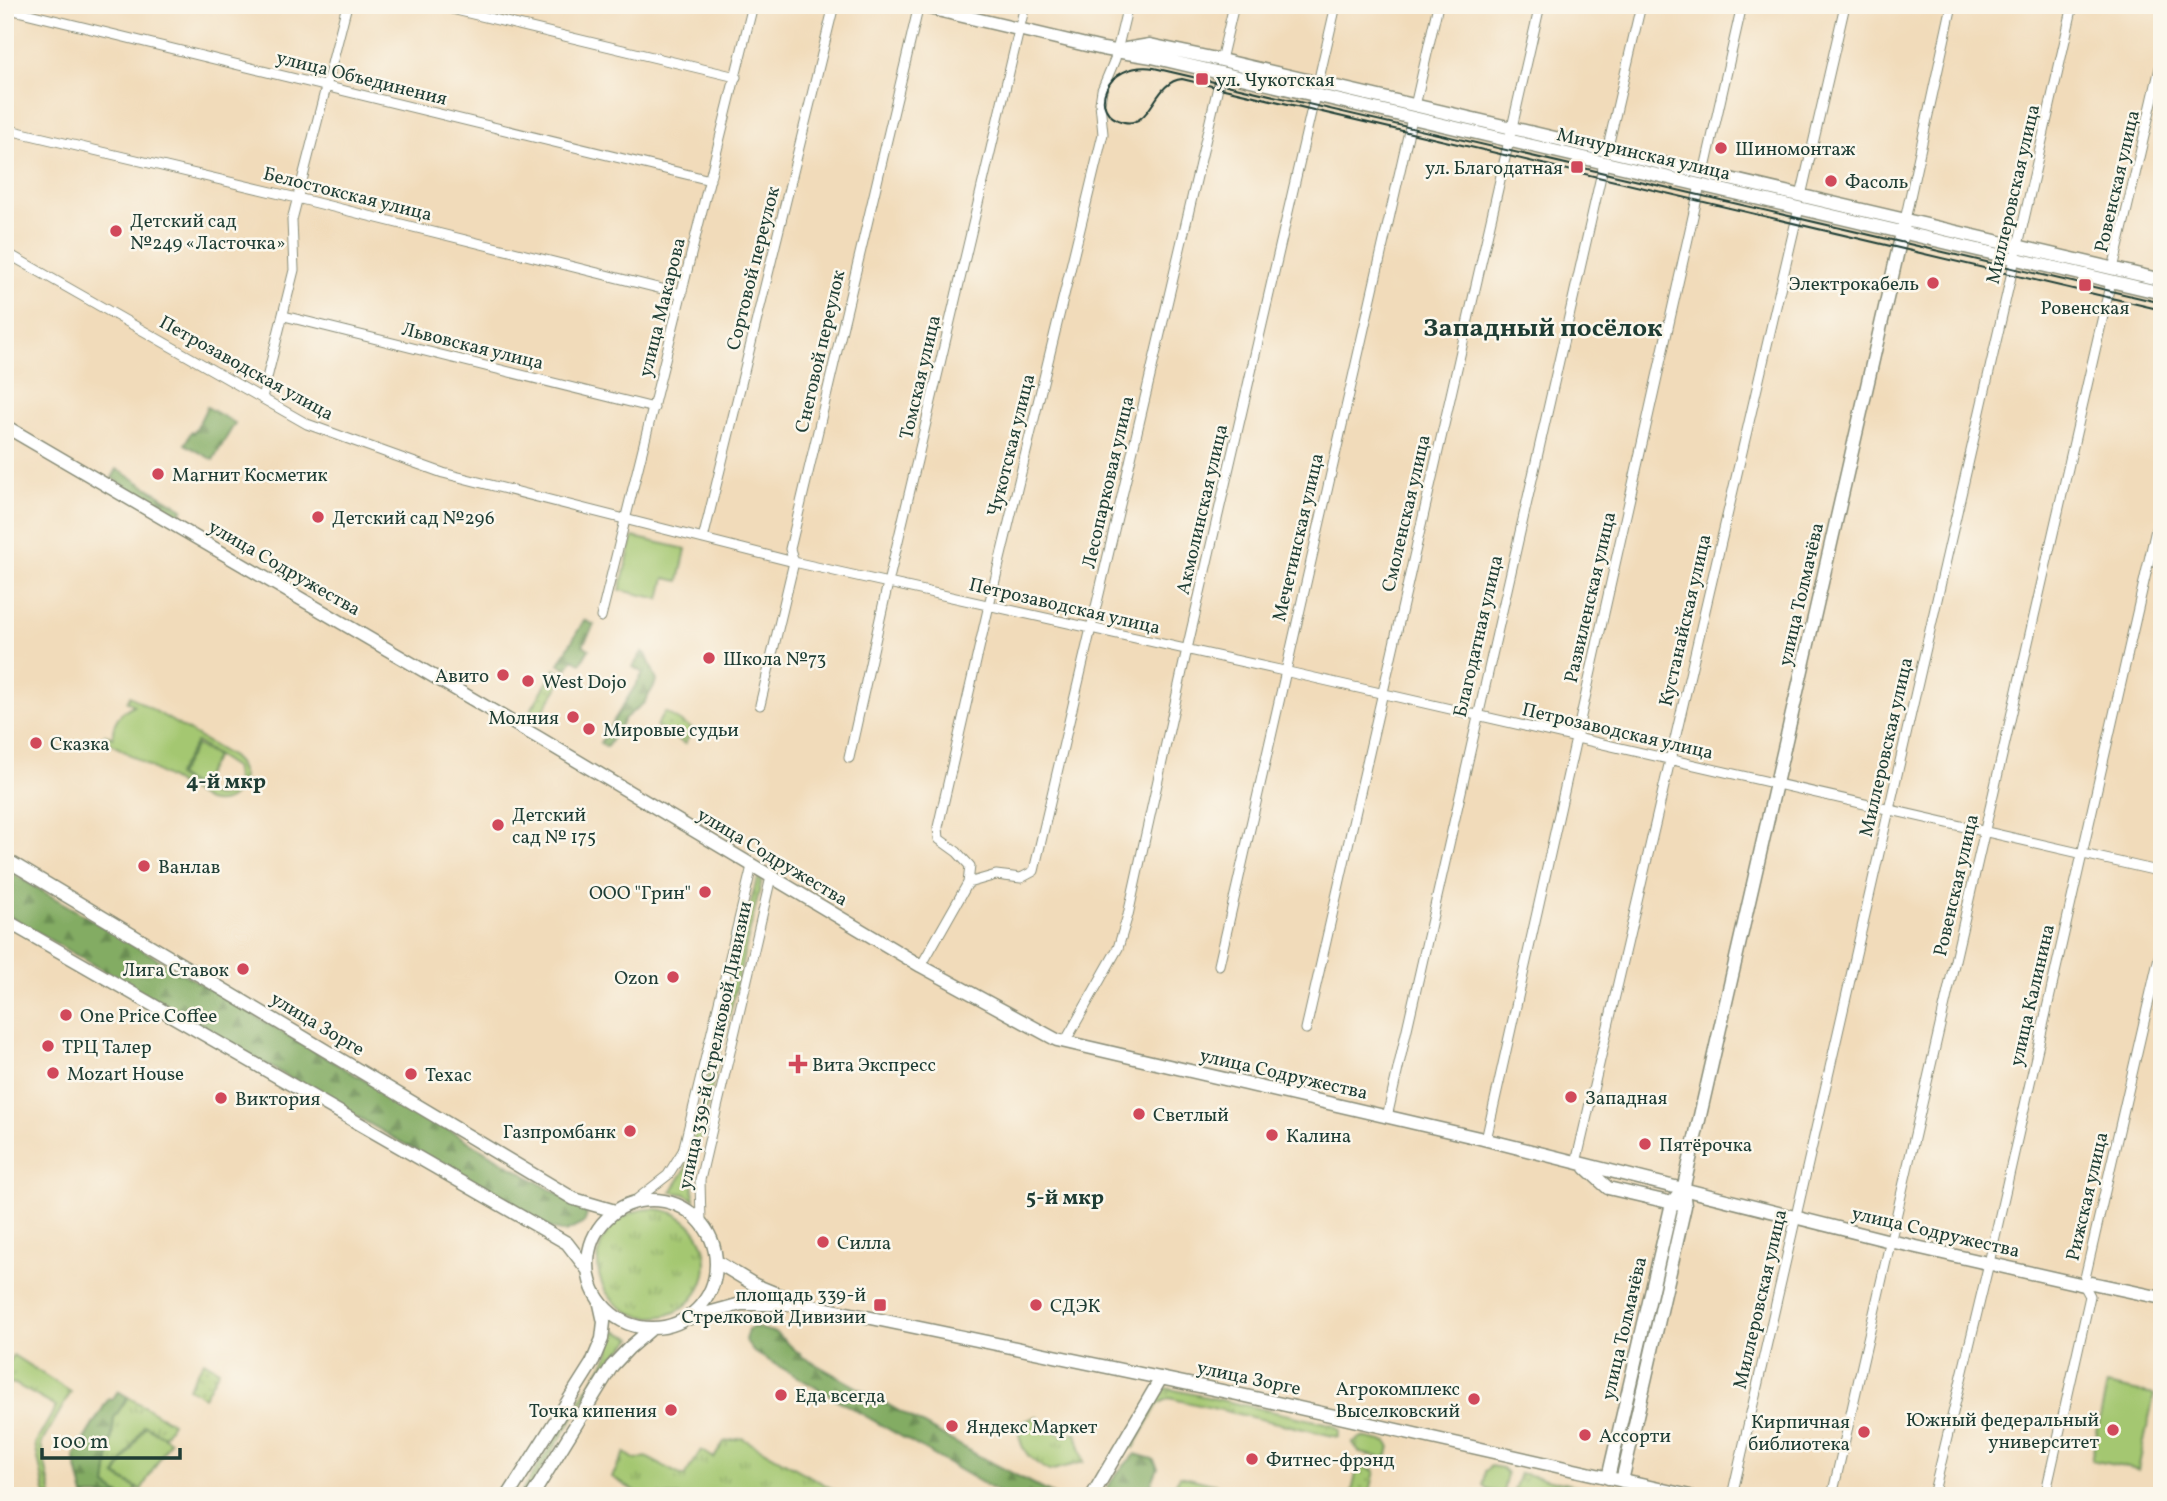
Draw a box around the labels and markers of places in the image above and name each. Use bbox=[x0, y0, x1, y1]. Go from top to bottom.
place label: ул. Чукотская bbox=[1216, 68, 1335, 94]
marker: ул. Чукотская bbox=[1194, 71, 1210, 87]
place label: Шиномонтаж bbox=[1735, 137, 1856, 163]
marker: Шиномонтаж bbox=[1713, 140, 1729, 156]
place label: ул. Благодатная bbox=[1425, 156, 1563, 182]
marker: ул. Благодатная bbox=[1569, 159, 1585, 175]
place label: Фасоль bbox=[1845, 170, 1908, 196]
marker: Фасоль bbox=[1823, 173, 1839, 189]
place label: Детский сад №249 «Ласточка» bbox=[130, 209, 286, 257]
marker: Детский сад №249 «Ласточка» bbox=[108, 223, 124, 239]
place label: Электрокабель bbox=[1789, 272, 1919, 298]
marker: Электрокабель bbox=[1925, 275, 1941, 291]
marker: Ровенская bbox=[2077, 277, 2093, 293]
place label: Ровенская bbox=[2041, 296, 2130, 322]
place label: Магнит Косметик bbox=[172, 463, 328, 489]
marker: Магнит Косметик bbox=[150, 466, 166, 482]
place label: Детский сад №296 bbox=[332, 506, 495, 532]
marker: Детский сад №296 bbox=[310, 509, 326, 525]
place label: Школа №73 bbox=[723, 647, 826, 673]
marker: Школа №73 bbox=[701, 650, 717, 666]
place label: Авито bbox=[435, 664, 489, 690]
marker: Авито bbox=[495, 667, 511, 683]
place label: West Dojo bbox=[542, 670, 627, 696]
marker: West Dojo bbox=[520, 673, 536, 689]
place label: Молния bbox=[488, 706, 559, 732]
marker: Молния bbox=[565, 709, 581, 725]
place label: Мировые судьи bbox=[603, 718, 739, 744]
marker: Мировые судьи bbox=[581, 721, 597, 737]
place label: Сказка bbox=[50, 732, 110, 758]
marker: Сказка bbox=[28, 735, 44, 751]
place label: Детский сад № 175 bbox=[512, 803, 596, 851]
marker: Детский сад № 175 bbox=[490, 817, 506, 833]
place label: Ванлав bbox=[158, 855, 220, 881]
marker: Ванлав bbox=[136, 858, 152, 874]
place label: ООО "Грин" bbox=[589, 881, 691, 907]
marker: ООО "Грин" bbox=[697, 884, 713, 900]
place label: Лига Ставок bbox=[122, 958, 229, 984]
marker: Лига Ставок bbox=[235, 961, 251, 977]
place label: Ozon bbox=[614, 966, 659, 992]
marker: Ozon bbox=[665, 969, 681, 985]
place label: One Price Coffee bbox=[80, 1004, 217, 1030]
marker: One Price Coffee bbox=[58, 1007, 74, 1023]
place label: ТРЦ Талер bbox=[62, 1035, 152, 1061]
marker: ТРЦ Талер bbox=[40, 1038, 56, 1054]
place label: Вита Экспресс bbox=[812, 1053, 936, 1079]
marker: Вита Экспресс bbox=[790, 1056, 806, 1072]
place label: Mozart House bbox=[67, 1062, 184, 1088]
place label: Техас bbox=[425, 1063, 472, 1089]
marker: Mozart House bbox=[45, 1065, 61, 1081]
marker: Техас bbox=[403, 1066, 419, 1082]
place label: Западная bbox=[1585, 1086, 1668, 1112]
place label: Виктория bbox=[235, 1087, 321, 1113]
marker: Западная bbox=[1563, 1089, 1579, 1105]
marker: Виктория bbox=[213, 1090, 229, 1106]
place label: Светлый bbox=[1153, 1103, 1229, 1129]
marker: Светлый bbox=[1131, 1106, 1147, 1122]
place label: Газпромбанк bbox=[503, 1120, 616, 1146]
marker: Газпромбанк bbox=[622, 1123, 638, 1139]
place label: Калина bbox=[1286, 1124, 1351, 1150]
marker: Калина bbox=[1264, 1127, 1280, 1143]
place label: Пятёрочка bbox=[1659, 1133, 1752, 1159]
marker: Пятёрочка bbox=[1637, 1136, 1653, 1152]
place label: Силла bbox=[837, 1231, 891, 1257]
marker: Силла bbox=[815, 1234, 831, 1250]
place label: площадь 339-й Стрелковой Дивизии bbox=[681, 1283, 866, 1331]
place label: СДЭК bbox=[1050, 1294, 1100, 1320]
marker: площадь 339-й Стрелковой Дивизии bbox=[872, 1297, 888, 1313]
marker: СДЭК bbox=[1028, 1297, 1044, 1313]
place label: Агрокомплекс Выселковский bbox=[1336, 1377, 1460, 1425]
place label: Еда всегда bbox=[795, 1384, 886, 1410]
marker: Еда всегда bbox=[773, 1387, 789, 1403]
marker: Агрокомплекс Выселковский bbox=[1466, 1391, 1482, 1407]
place label: Точка кипения bbox=[529, 1399, 657, 1425]
marker: Точка кипения bbox=[663, 1402, 679, 1418]
place label: Южный федеральный университет bbox=[1906, 1408, 2099, 1456]
place label: Кирпичная библиотека bbox=[1748, 1410, 1850, 1458]
place label: Яндекс Маркет bbox=[966, 1415, 1098, 1441]
marker: Яндекс Маркет bbox=[944, 1418, 960, 1434]
marker: Южный федеральный университет bbox=[2105, 1422, 2121, 1438]
place label: Ассорти bbox=[1599, 1424, 1671, 1450]
marker: Кирпичная библиотека bbox=[1856, 1424, 1872, 1440]
marker: Ассорти bbox=[1577, 1427, 1593, 1443]
place label: Фитнес-фрэнд bbox=[1266, 1448, 1395, 1474]
marker: Фитнес-фрэнд bbox=[1244, 1451, 1260, 1467]

